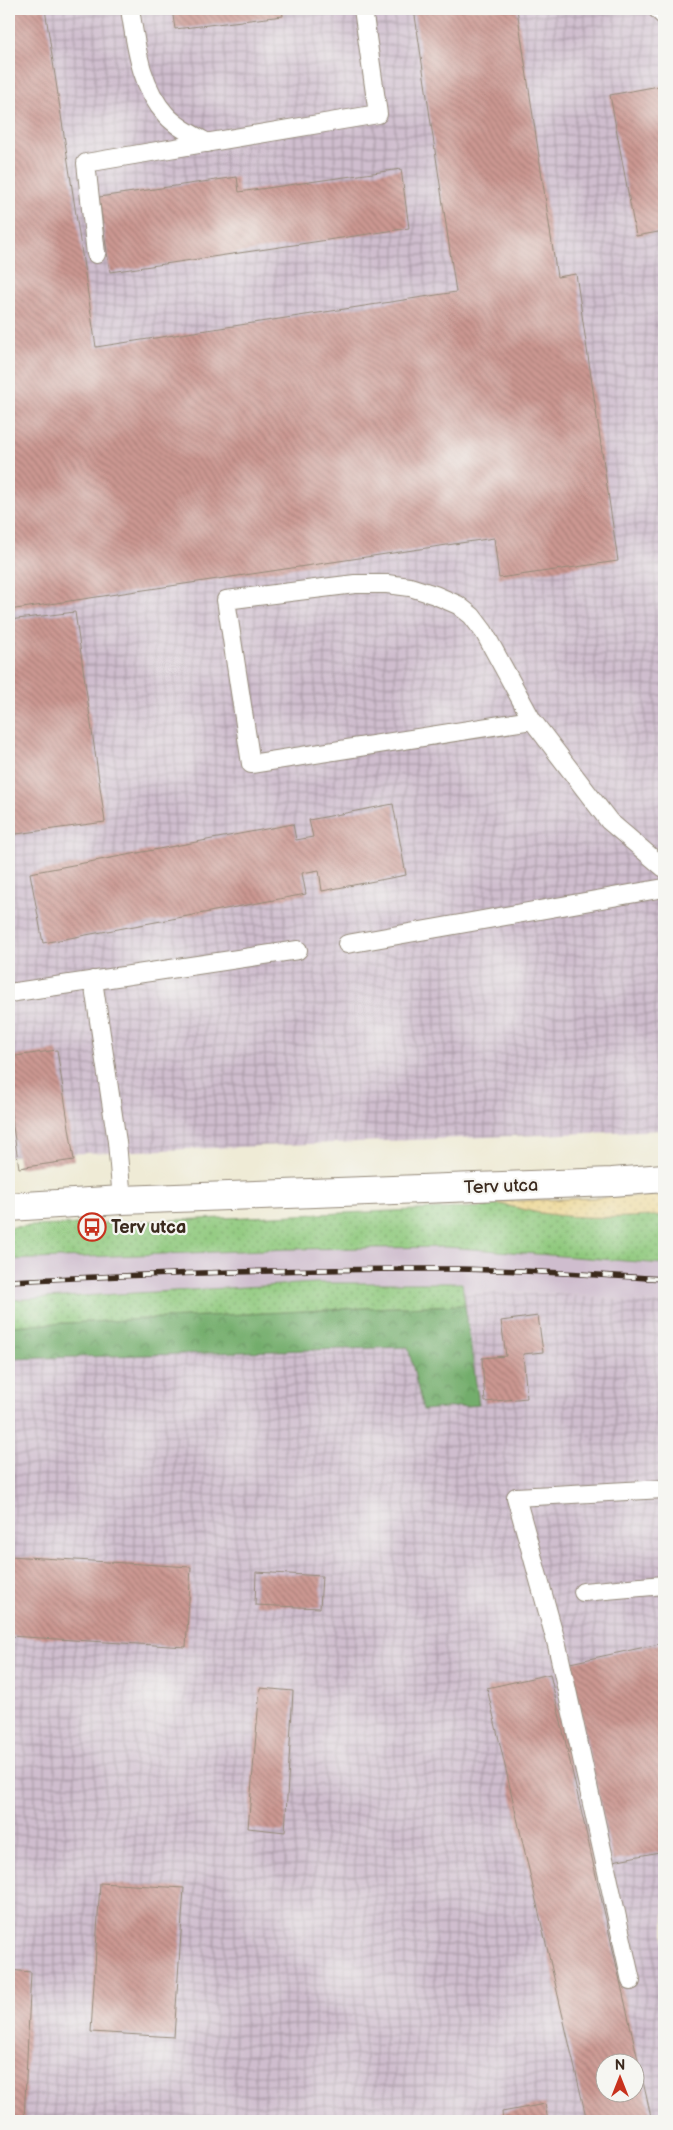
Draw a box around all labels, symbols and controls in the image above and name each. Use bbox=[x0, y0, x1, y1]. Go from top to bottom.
street label: Terv utca bbox=[463, 1175, 539, 1198]
bus stop icon: Terv utca bbox=[77, 1212, 107, 1242]
place label: Terv utca bbox=[111, 1217, 186, 1238]
north arrow bbox=[596, 2052, 646, 2102]
text: N bbox=[615, 2057, 625, 2074]

